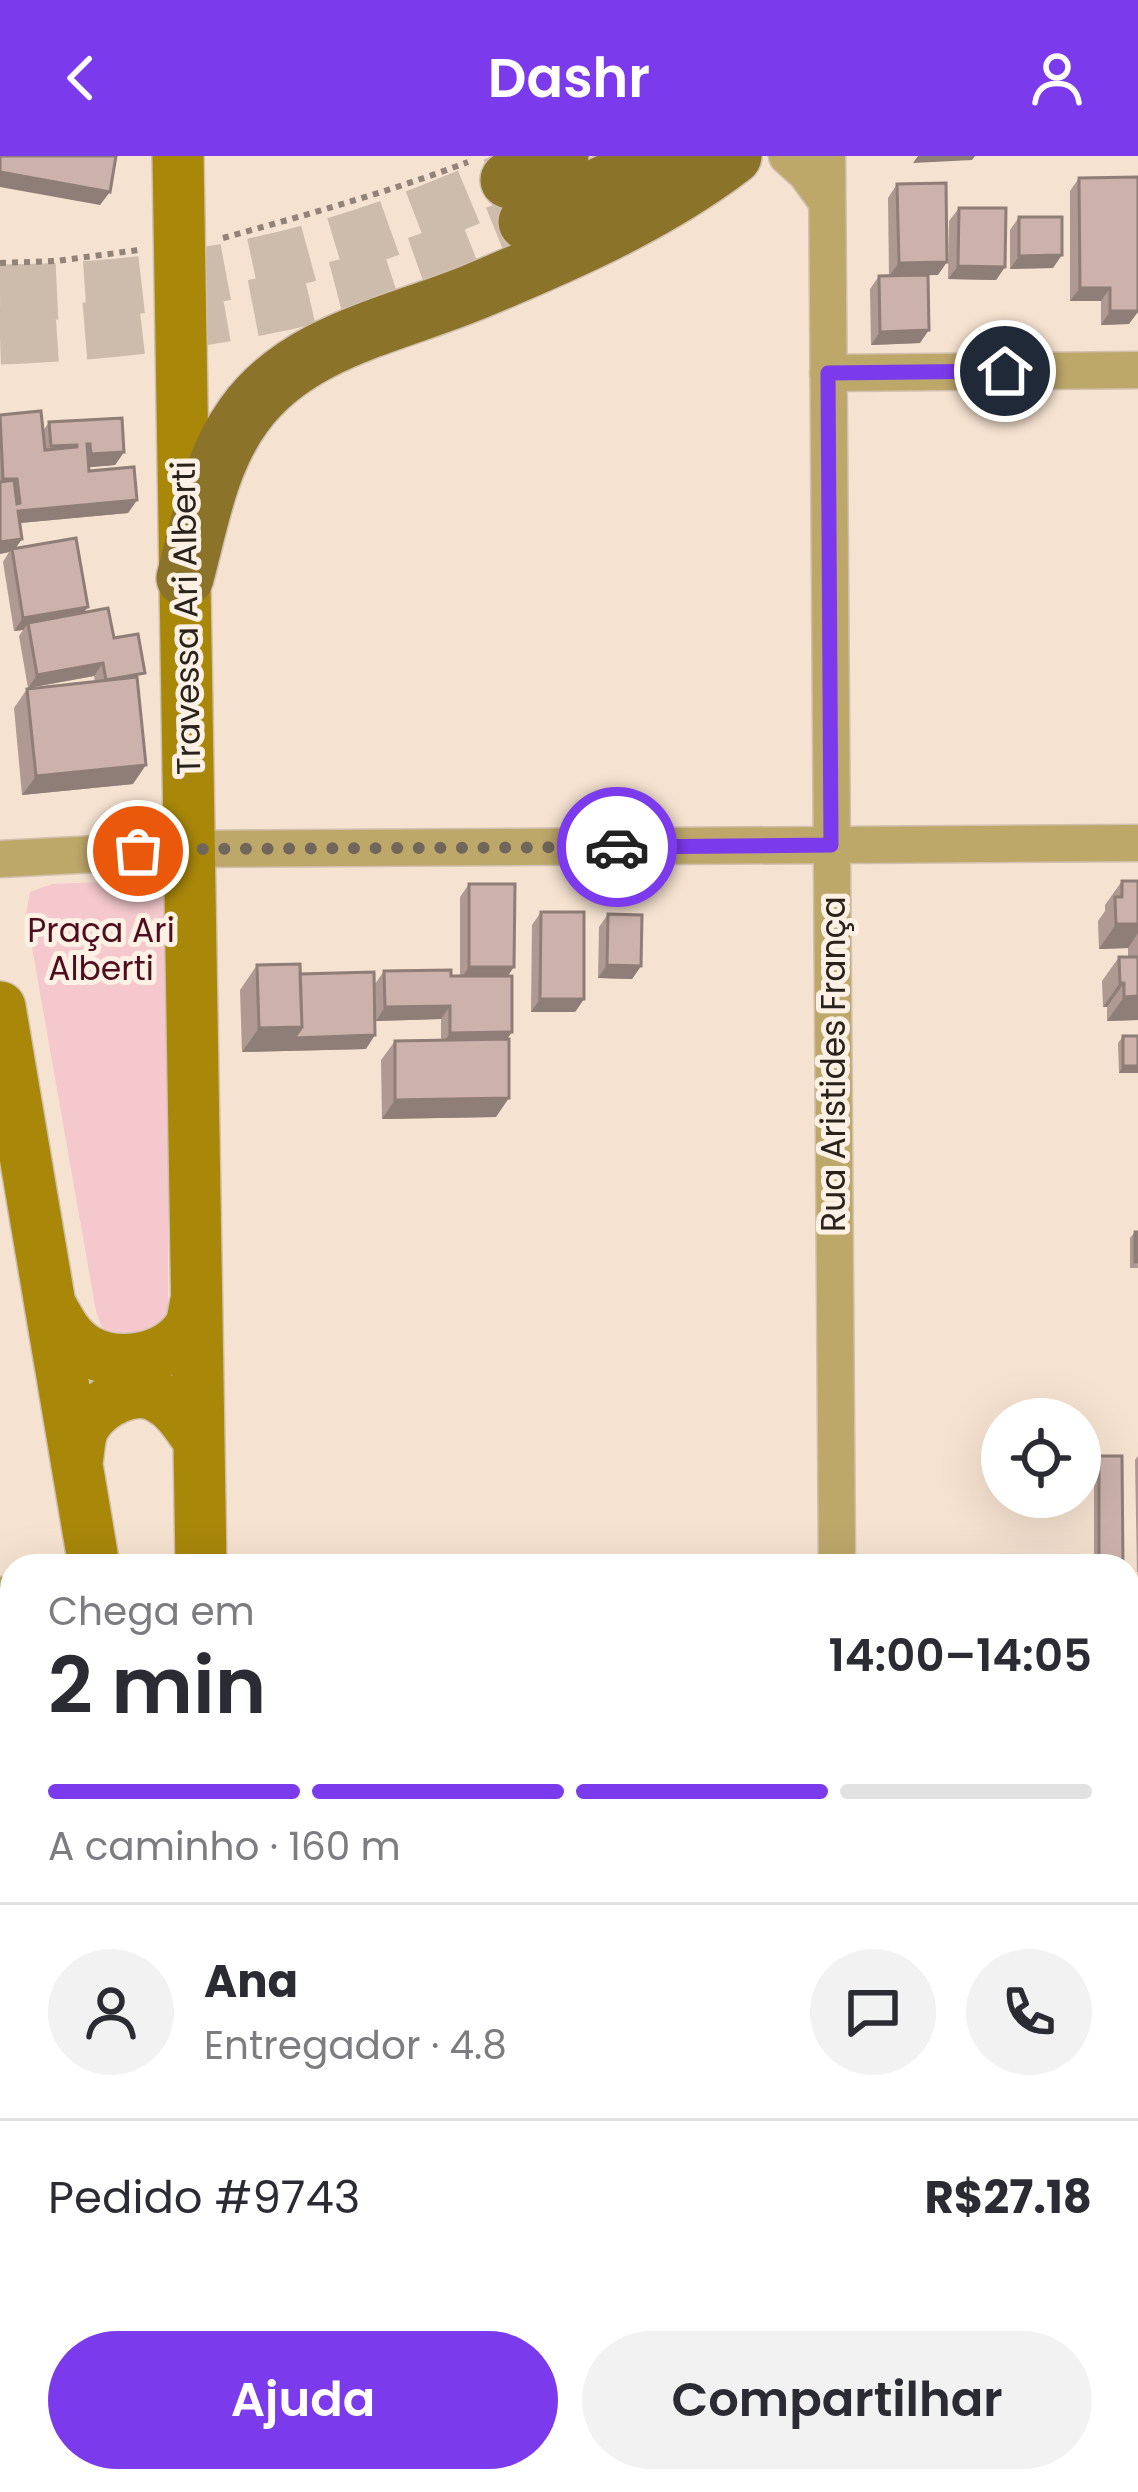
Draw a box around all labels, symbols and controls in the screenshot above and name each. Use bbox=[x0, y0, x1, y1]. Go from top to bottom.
text: Dashr bbox=[488, 40, 650, 116]
icon: back bbox=[48, 45, 114, 111]
icon: person bbox=[1024, 45, 1090, 111]
pin bbox=[954, 320, 1056, 422]
icon: home bbox=[972, 338, 1038, 404]
street label: Travessa Ari Alberti bbox=[160, 461, 212, 775]
courier bbox=[557, 787, 677, 907]
pin bbox=[87, 800, 189, 902]
icon: car bbox=[584, 814, 650, 880]
icon: bag bbox=[105, 818, 171, 884]
street label: Rua Aristides França bbox=[810, 896, 857, 1232]
park label: Praça Ari Alberti bbox=[27, 907, 175, 992]
map controls bbox=[981, 1398, 1101, 1518]
button: locate bbox=[981, 1398, 1101, 1518]
text: Chega em bbox=[48, 1584, 255, 1639]
text: 14:00–14:05 bbox=[828, 1624, 1092, 1687]
text: 2 min bbox=[48, 1631, 266, 1740]
text: A caminho · 160 m bbox=[48, 1819, 401, 1874]
button: person bbox=[48, 1949, 174, 2075]
button: chat bbox=[810, 1949, 936, 2075]
button: phone bbox=[966, 1949, 1092, 2075]
text: Ana bbox=[204, 1950, 298, 2013]
text: Entregador · 4.8 bbox=[204, 2018, 507, 2073]
text: Pedido #9743 bbox=[48, 2166, 360, 2229]
text: R$27.18 bbox=[925, 2166, 1092, 2229]
button: Ajuda bbox=[48, 2331, 558, 2469]
button: Compartilhar bbox=[582, 2331, 1092, 2469]

